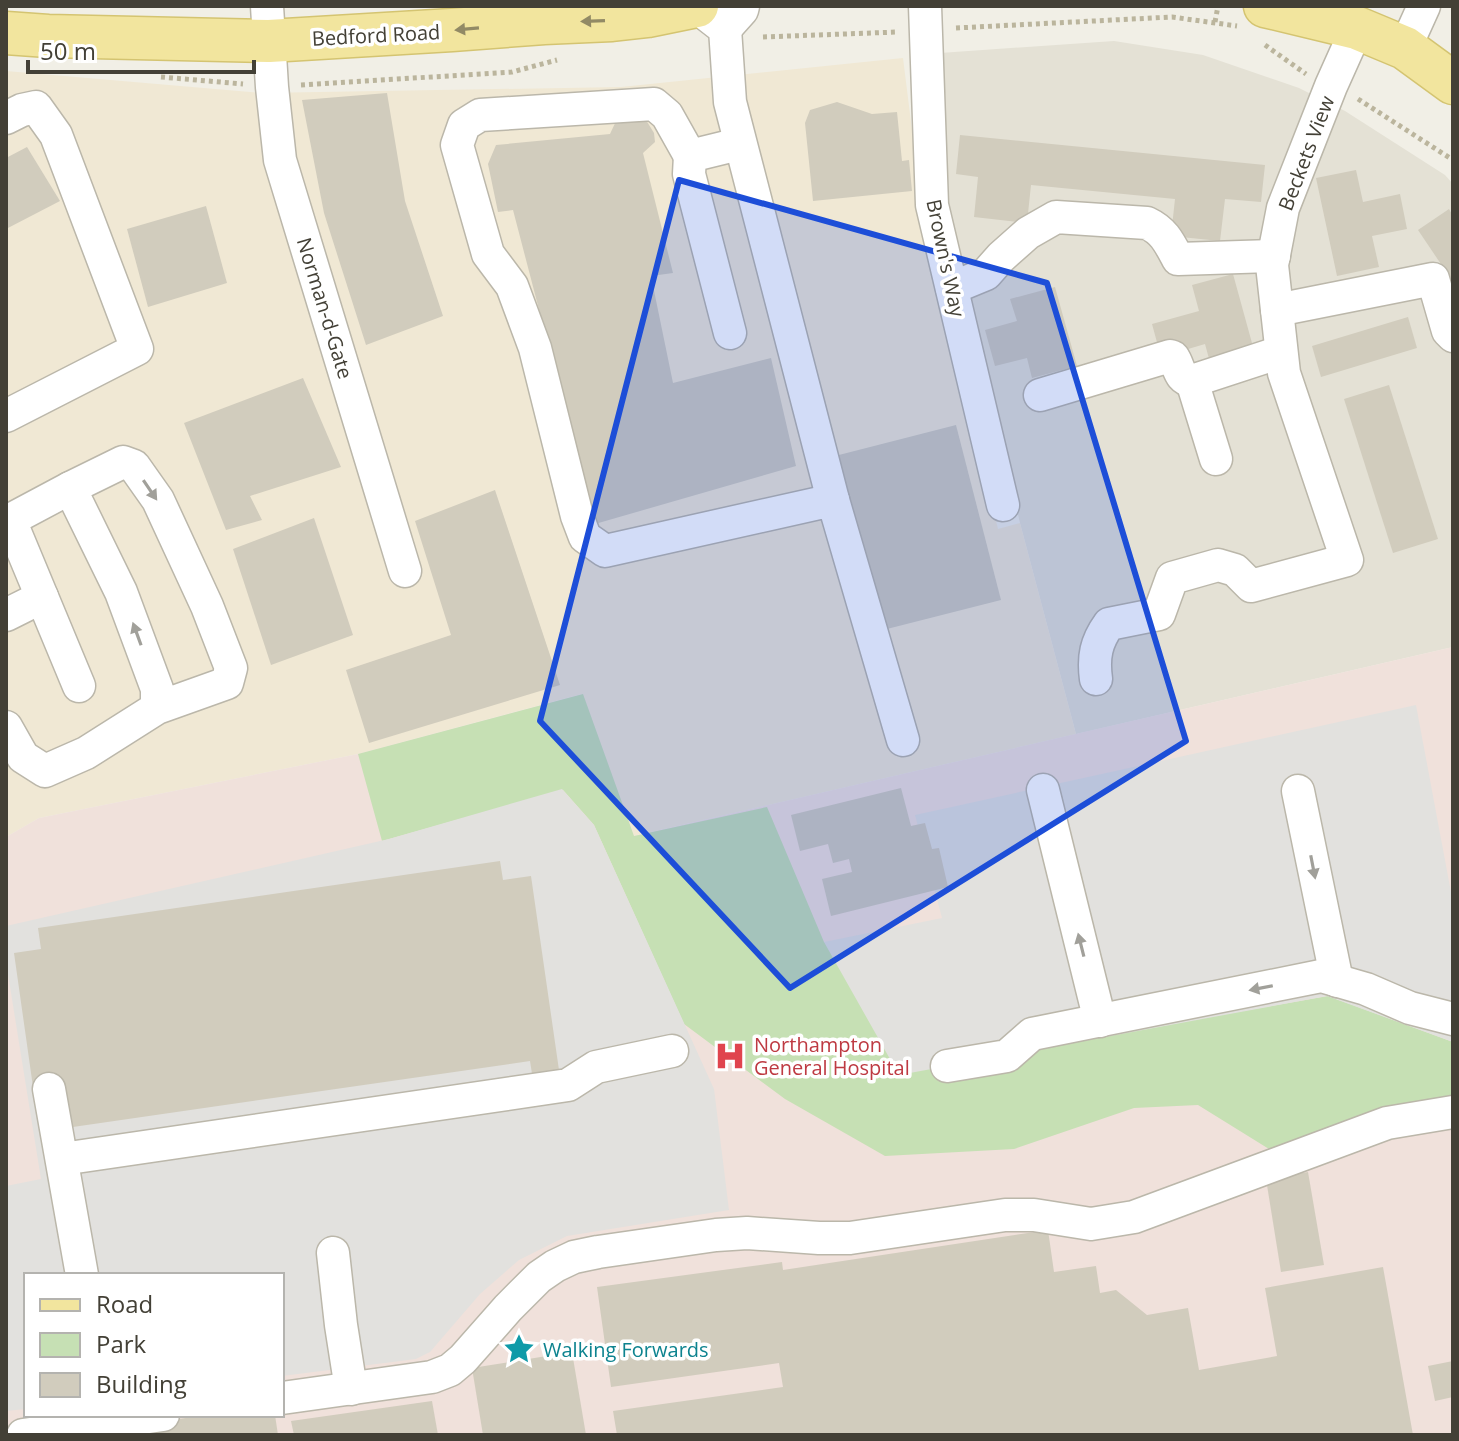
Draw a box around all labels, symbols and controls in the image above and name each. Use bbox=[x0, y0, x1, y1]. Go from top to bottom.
one-way arrow bbox=[580, 14, 605, 27]
street label: Bedford Road bbox=[311, 18, 441, 52]
one-way arrow bbox=[454, 23, 479, 36]
scale bar bbox=[28, 24, 254, 74]
text: 50 m bbox=[40, 34, 96, 67]
street label: Beckets View bbox=[1272, 91, 1340, 214]
street label: Brown's Way bbox=[920, 197, 972, 320]
street label: Norman-d-Gate bbox=[291, 234, 359, 382]
one-way arrow bbox=[142, 480, 157, 501]
one-way arrow bbox=[130, 622, 143, 646]
one-way arrow bbox=[1307, 855, 1320, 880]
one-way arrow bbox=[1074, 933, 1087, 958]
one-way arrow bbox=[1249, 982, 1274, 995]
place label: Northampton General Hospital bbox=[754, 1031, 910, 1081]
hospital icon: Northampton General Hospital bbox=[713, 1039, 747, 1073]
legend bbox=[24, 1273, 284, 1417]
text: Road bbox=[96, 1287, 153, 1320]
text: Park bbox=[96, 1327, 147, 1360]
place icon: Walking Forwards bbox=[502, 1332, 536, 1366]
place label: Walking Forwards bbox=[543, 1336, 709, 1363]
text: Building bbox=[96, 1367, 187, 1400]

